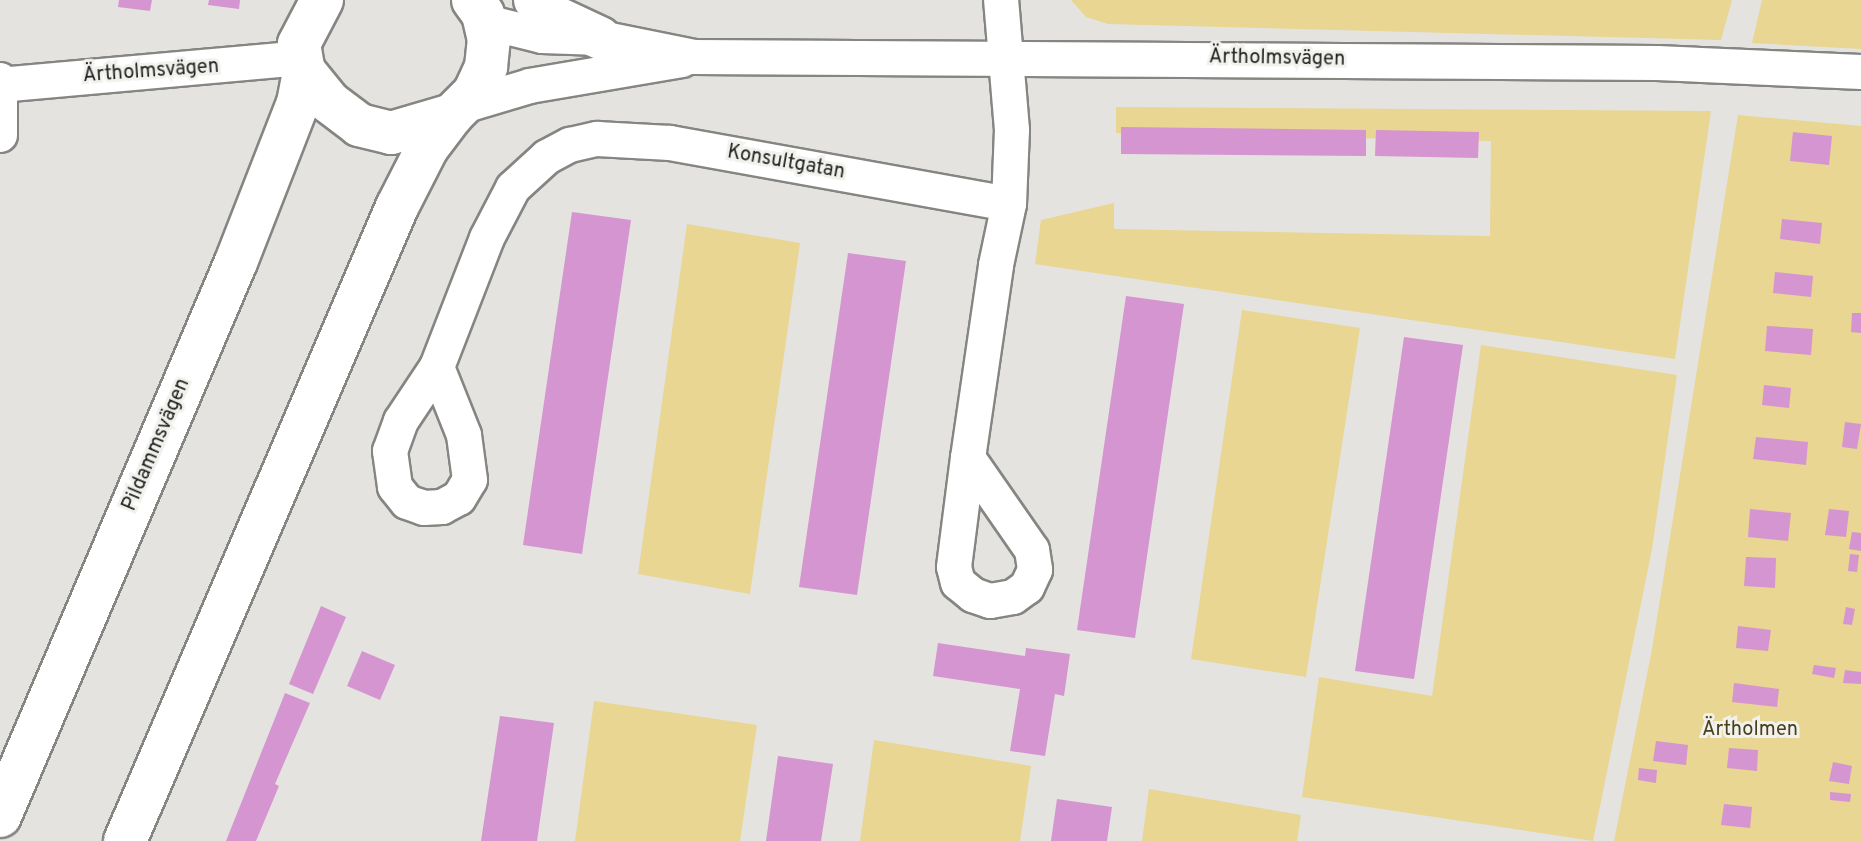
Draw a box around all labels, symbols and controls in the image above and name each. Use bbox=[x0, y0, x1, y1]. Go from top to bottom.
street label: Ärtholmsvägen bbox=[1209, 46, 1345, 72]
street label: Ärtholmsvägen bbox=[82, 55, 220, 89]
street label: Konsultgatan bbox=[725, 141, 847, 185]
street label: Pildammsvägen bbox=[118, 375, 196, 515]
park label: Ärtholmen bbox=[1702, 718, 1798, 742]

